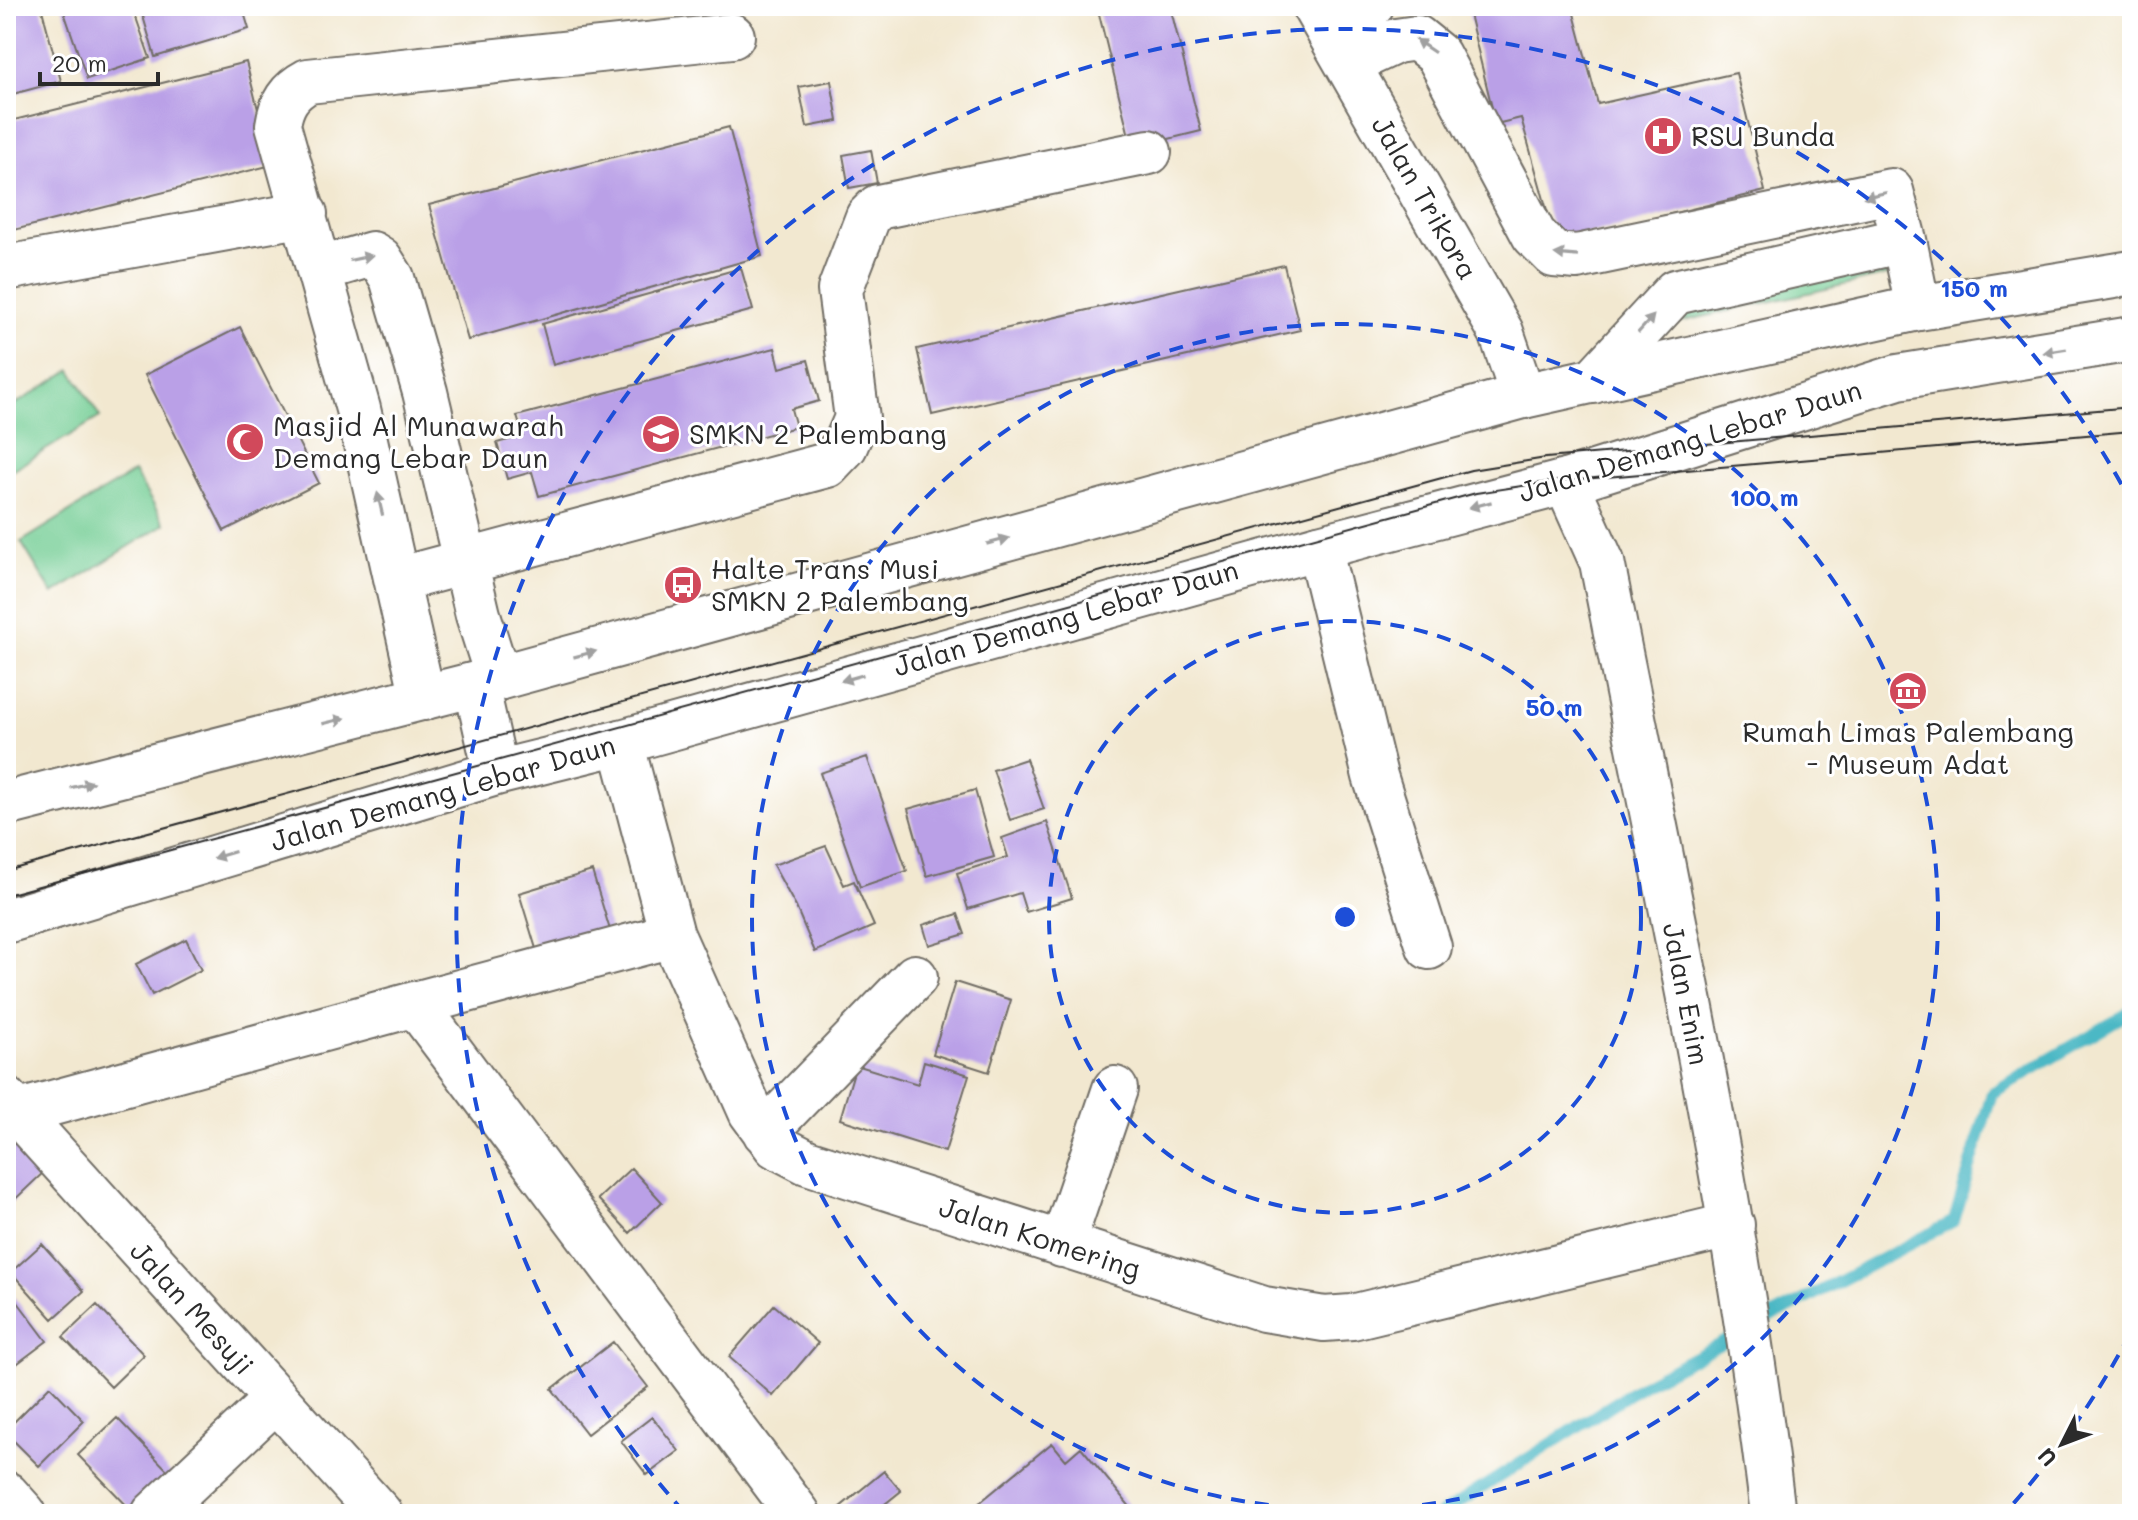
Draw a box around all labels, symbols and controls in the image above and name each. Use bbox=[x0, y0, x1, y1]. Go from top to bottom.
scale bar bbox=[40, 36, 158, 86]
one-way arrow bbox=[1414, 39, 1436, 55]
text: 20 m bbox=[52, 47, 107, 78]
street label: Jalan Trikora bbox=[1365, 109, 1487, 286]
hospital icon: RSU Bunda bbox=[1642, 115, 1684, 157]
place label: RSU Bunda bbox=[1691, 117, 1836, 153]
one-way arrow bbox=[1862, 189, 1887, 201]
one-way arrow bbox=[1553, 248, 1578, 261]
one-way arrow bbox=[349, 252, 374, 264]
text: 150 m bbox=[1940, 272, 2008, 303]
one-way arrow bbox=[1636, 314, 1654, 333]
one-way arrow bbox=[2042, 345, 2067, 358]
street label: Jalan Demang Lebar Daun bbox=[1514, 371, 1866, 509]
place label: Masjid Al Munawarah Demang Lebar Daun bbox=[273, 407, 563, 475]
school or university icon: SMKN 2 Palembang bbox=[640, 413, 682, 455]
place label: SMKN 2 Palembang bbox=[689, 415, 947, 451]
mosque icon: Masjid Al Munawarah Demang Lebar Daun bbox=[224, 421, 266, 463]
text: 100 m bbox=[1729, 481, 1799, 512]
one-way arrow bbox=[373, 491, 386, 516]
one-way arrow bbox=[1468, 499, 1493, 511]
one-way arrow bbox=[985, 534, 1010, 546]
place label: Halte Trans Musi SMKN 2 Palembang bbox=[711, 550, 969, 618]
street label: Jalan Demang Lebar Daun bbox=[889, 551, 1242, 683]
bus stop icon: Halte Trans Musi SMKN 2 Palembang bbox=[662, 564, 704, 606]
one-way arrow bbox=[573, 648, 598, 660]
museum icon: Rumah Limas Palembang - Museum Adat bbox=[1887, 670, 1929, 712]
one-way arrow bbox=[839, 672, 864, 684]
text: 50 m bbox=[1525, 691, 1583, 722]
place label: Rumah Limas Palembang - Museum Adat bbox=[1742, 713, 2074, 781]
one-way arrow bbox=[321, 714, 346, 726]
street label: Jalan Demang Lebar Daun bbox=[266, 726, 619, 858]
one-way arrow bbox=[69, 778, 94, 790]
one-way arrow bbox=[212, 849, 236, 862]
centre of rings bbox=[1331, 903, 1359, 931]
street label: Jalan Enim bbox=[1656, 920, 1718, 1068]
street label: Jalan Komering bbox=[935, 1188, 1145, 1287]
street label: Jalan Mesuji bbox=[123, 1233, 262, 1382]
north arrow bbox=[2022, 1404, 2102, 1484]
text: U bbox=[2031, 1442, 2063, 1473]

